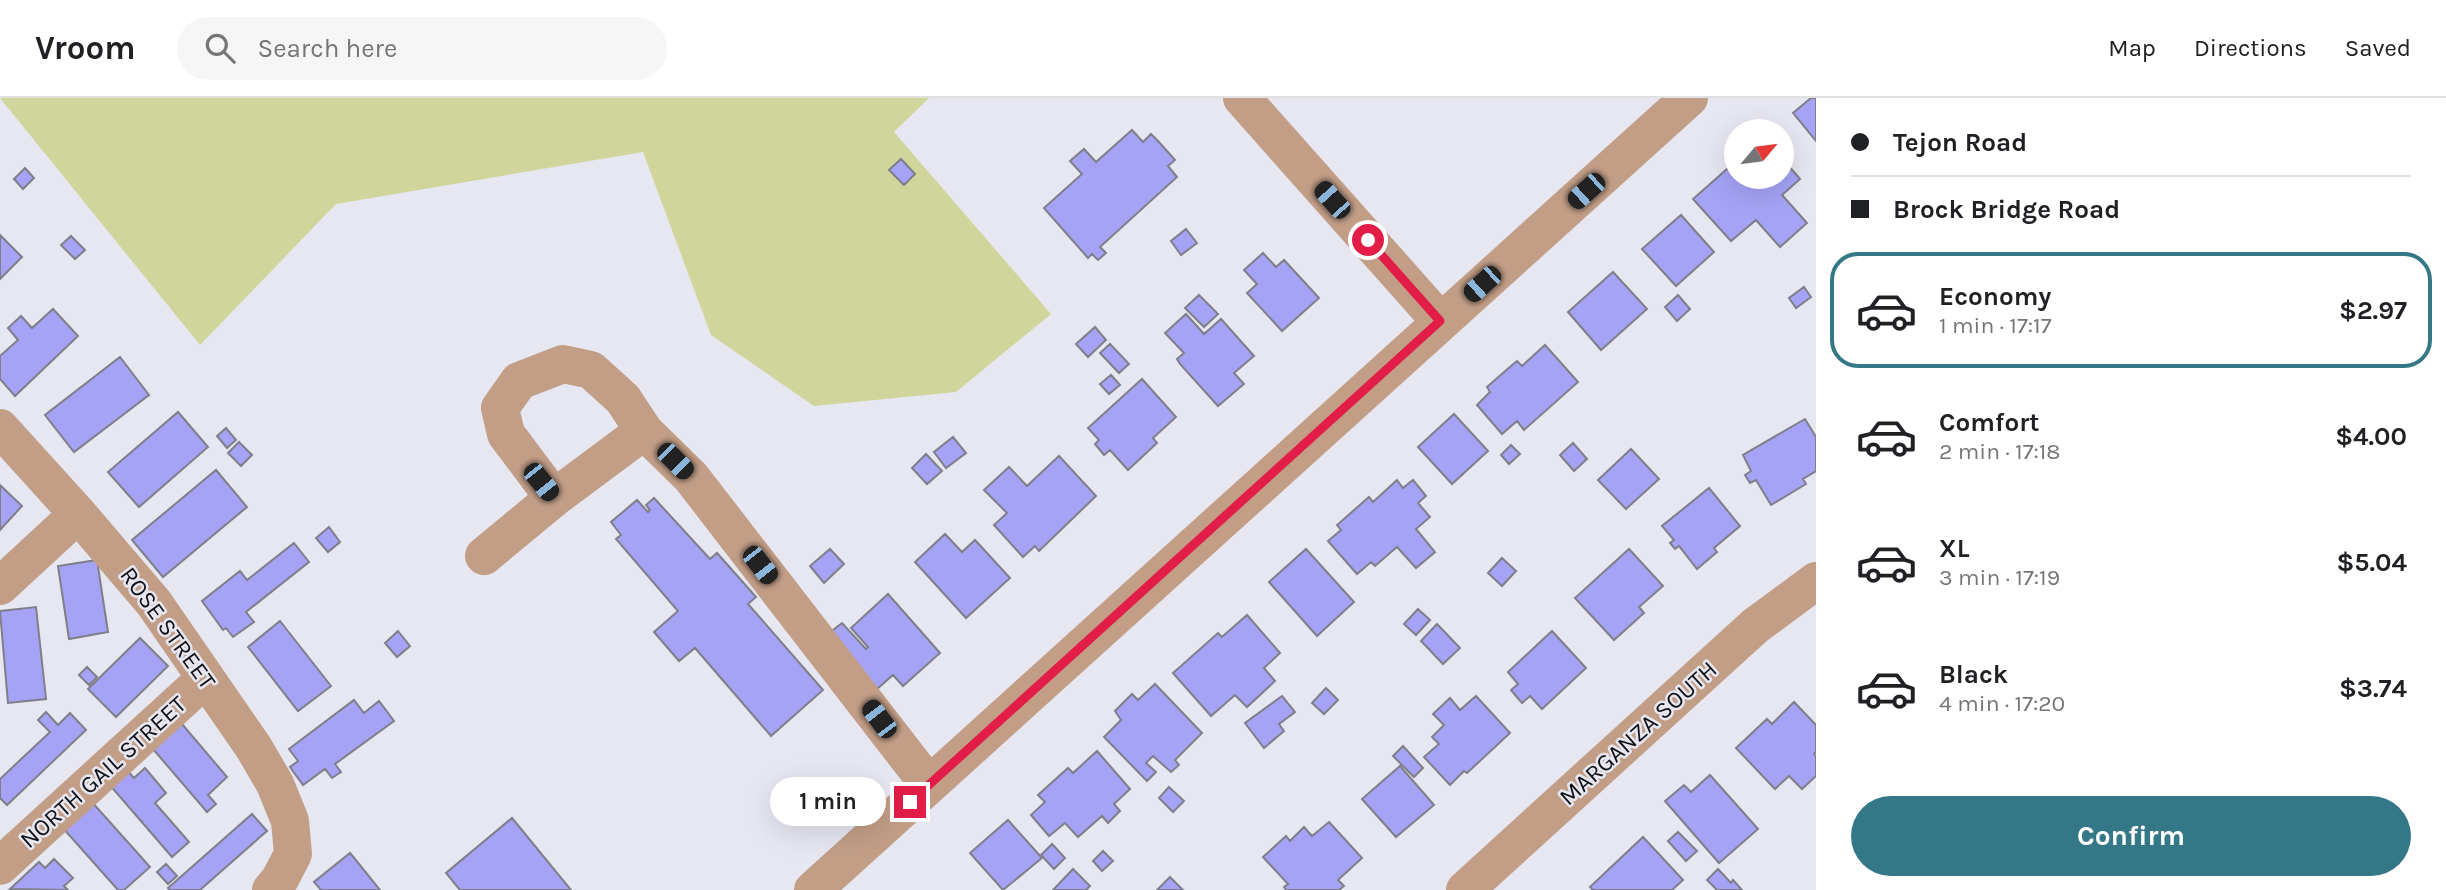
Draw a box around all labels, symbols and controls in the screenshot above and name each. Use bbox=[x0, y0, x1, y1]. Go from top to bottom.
search box bbox=[177, 17, 667, 80]
text: Vroom bbox=[35, 29, 135, 67]
icon: search bbox=[201, 29, 239, 67]
text: Search here bbox=[257, 33, 397, 64]
text: Map bbox=[2108, 34, 2156, 62]
text: Directions bbox=[2194, 34, 2307, 62]
text: Saved bbox=[2345, 34, 2411, 62]
north arrow bbox=[1724, 119, 1794, 189]
map controls bbox=[1724, 119, 1794, 189]
text: Tejon Road bbox=[1893, 127, 2027, 158]
car bbox=[1564, 169, 1609, 213]
car bbox=[1311, 177, 1354, 223]
text: Brock Bridge Road bbox=[1893, 194, 2120, 225]
route start bbox=[1352, 224, 1384, 256]
car bbox=[1460, 262, 1505, 306]
icon: car bbox=[1855, 279, 1918, 342]
text: Economy bbox=[1939, 281, 2051, 312]
text: $2.97 bbox=[2339, 295, 2407, 326]
text: 1 min · 17:17 bbox=[1939, 312, 2051, 339]
icon: car bbox=[1855, 405, 1918, 468]
text: Comfort bbox=[1939, 407, 2040, 438]
text: $4.00 bbox=[2335, 421, 2407, 452]
text: 2 min · 17:18 bbox=[1939, 438, 2061, 465]
car bbox=[653, 439, 698, 483]
car bbox=[520, 459, 563, 505]
icon: car bbox=[1855, 531, 1918, 594]
text: XL bbox=[1939, 533, 1970, 564]
car bbox=[739, 542, 782, 588]
text: $5.04 bbox=[2336, 547, 2407, 578]
street label: ROSE STREET bbox=[114, 561, 222, 695]
text: 3 min · 17:19 bbox=[1939, 564, 2060, 591]
street label: MARGANZA SOUTH bbox=[1554, 655, 1722, 811]
icon: car bbox=[1855, 657, 1918, 720]
text: Black bbox=[1939, 659, 2008, 690]
text: $3.74 bbox=[2339, 673, 2407, 704]
street label: NORTH GAIL STREET bbox=[14, 690, 192, 854]
text: 4 min · 17:20 bbox=[1939, 690, 2065, 717]
car bbox=[858, 696, 901, 742]
callout: 1 min bbox=[770, 778, 886, 826]
route end bbox=[894, 786, 926, 818]
text: 1 min bbox=[799, 788, 857, 815]
button: Confirm bbox=[1851, 796, 2411, 876]

